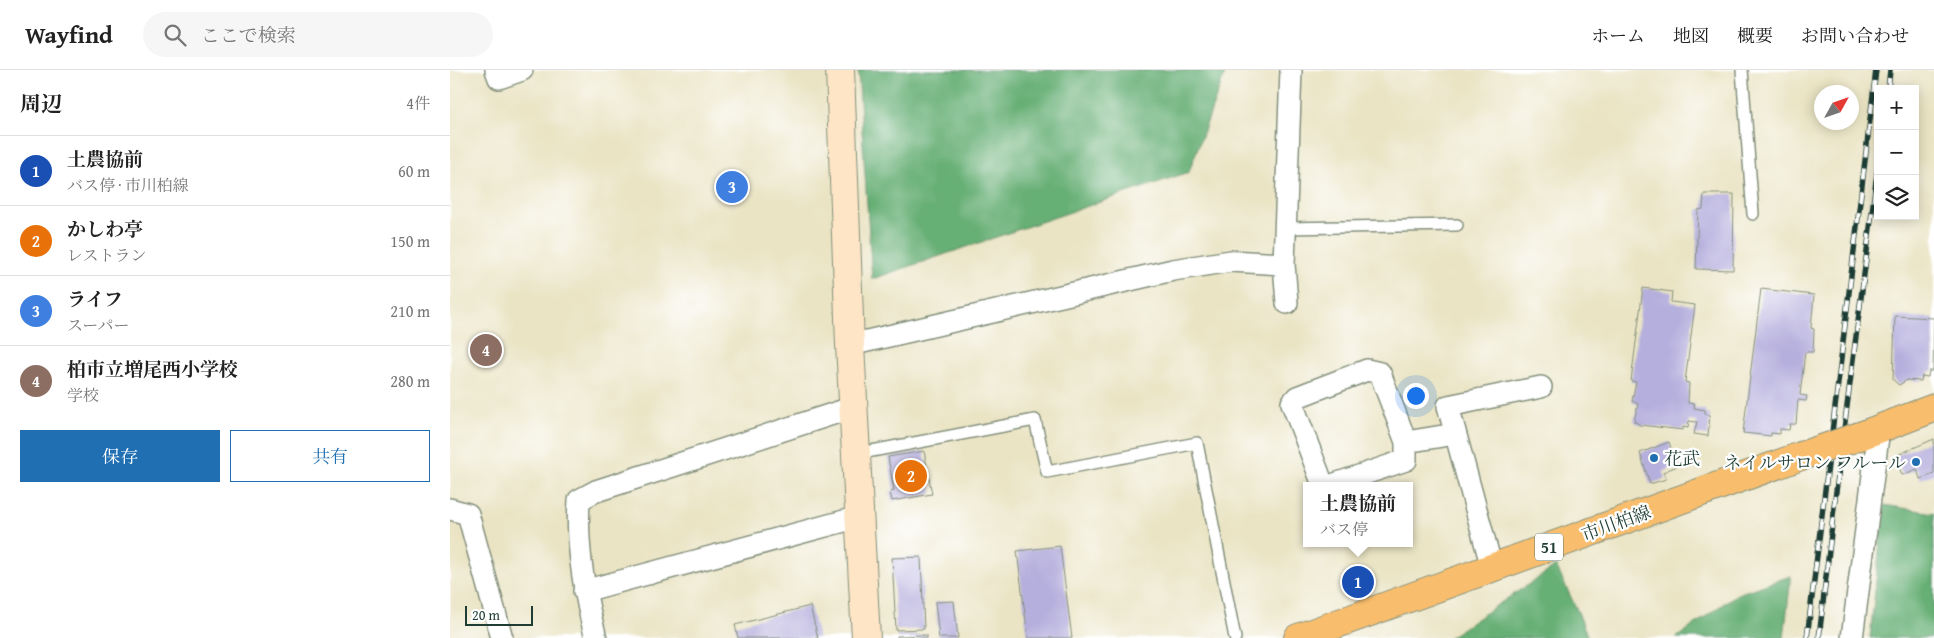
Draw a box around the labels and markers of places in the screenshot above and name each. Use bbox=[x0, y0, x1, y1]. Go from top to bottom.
pin: 3 bbox=[716, 168, 748, 206]
pin: 4 bbox=[470, 331, 502, 369]
place label: 花武 bbox=[1664, 445, 1700, 472]
place label: ネイルサロン フルール bbox=[1723, 449, 1906, 476]
marker: 花武 bbox=[1648, 452, 1660, 464]
marker: ネイルサロン フルール bbox=[1910, 456, 1922, 468]
pin: 2 bbox=[895, 457, 927, 495]
pin: 1 bbox=[1342, 563, 1374, 601]

